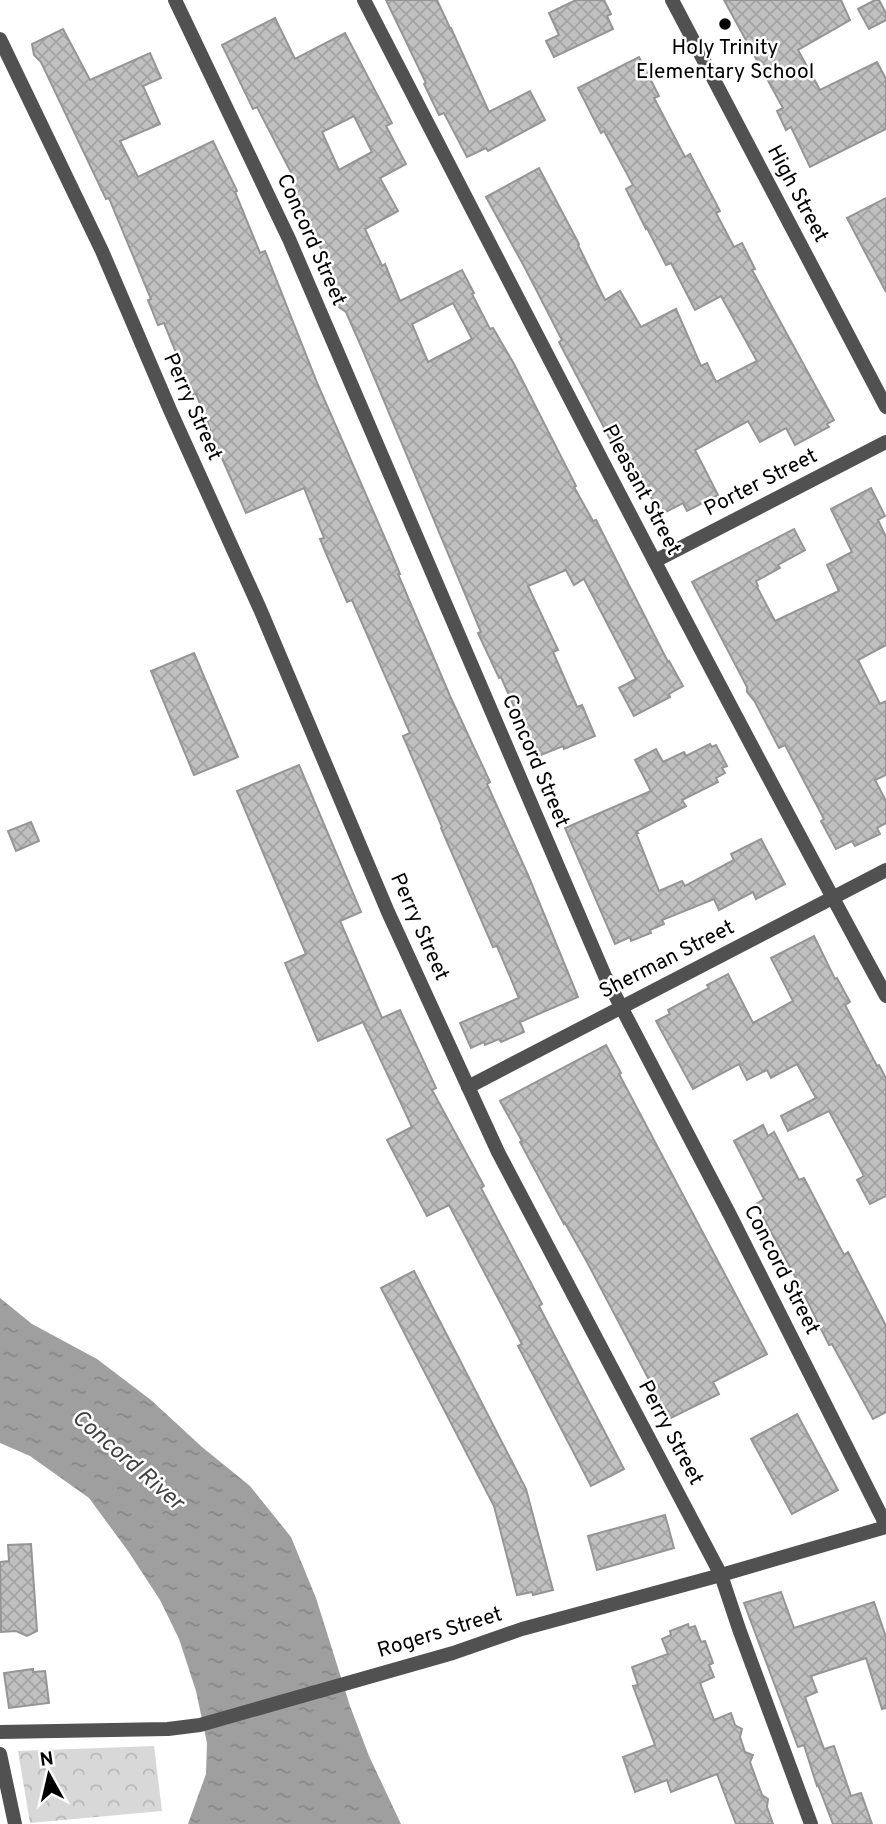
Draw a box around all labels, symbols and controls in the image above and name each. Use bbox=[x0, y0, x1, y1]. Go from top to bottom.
marker: Holy Trinity Elementary School bbox=[717, 16, 733, 32]
place label: Holy Trinity Elementary School bbox=[636, 35, 814, 86]
street label: High Street bbox=[760, 141, 834, 247]
street label: Concord Street bbox=[270, 170, 352, 310]
street label: Perry Street bbox=[156, 349, 228, 465]
street label: Pleasant Street bbox=[595, 420, 687, 560]
street label: Porter Street bbox=[700, 443, 822, 523]
street label: Concord Street bbox=[495, 690, 575, 832]
street label: Perry Street bbox=[383, 869, 455, 985]
street label: Sherman Street bbox=[595, 914, 739, 1006]
street label: Concord Street bbox=[737, 1201, 825, 1339]
street label: Perry Street bbox=[631, 1376, 709, 1490]
water label: Concord River bbox=[65, 1404, 191, 1519]
street label: Rogers Street bbox=[374, 1601, 506, 1665]
north arrow bbox=[14, 1740, 84, 1810]
text: N bbox=[38, 1747, 55, 1773]

